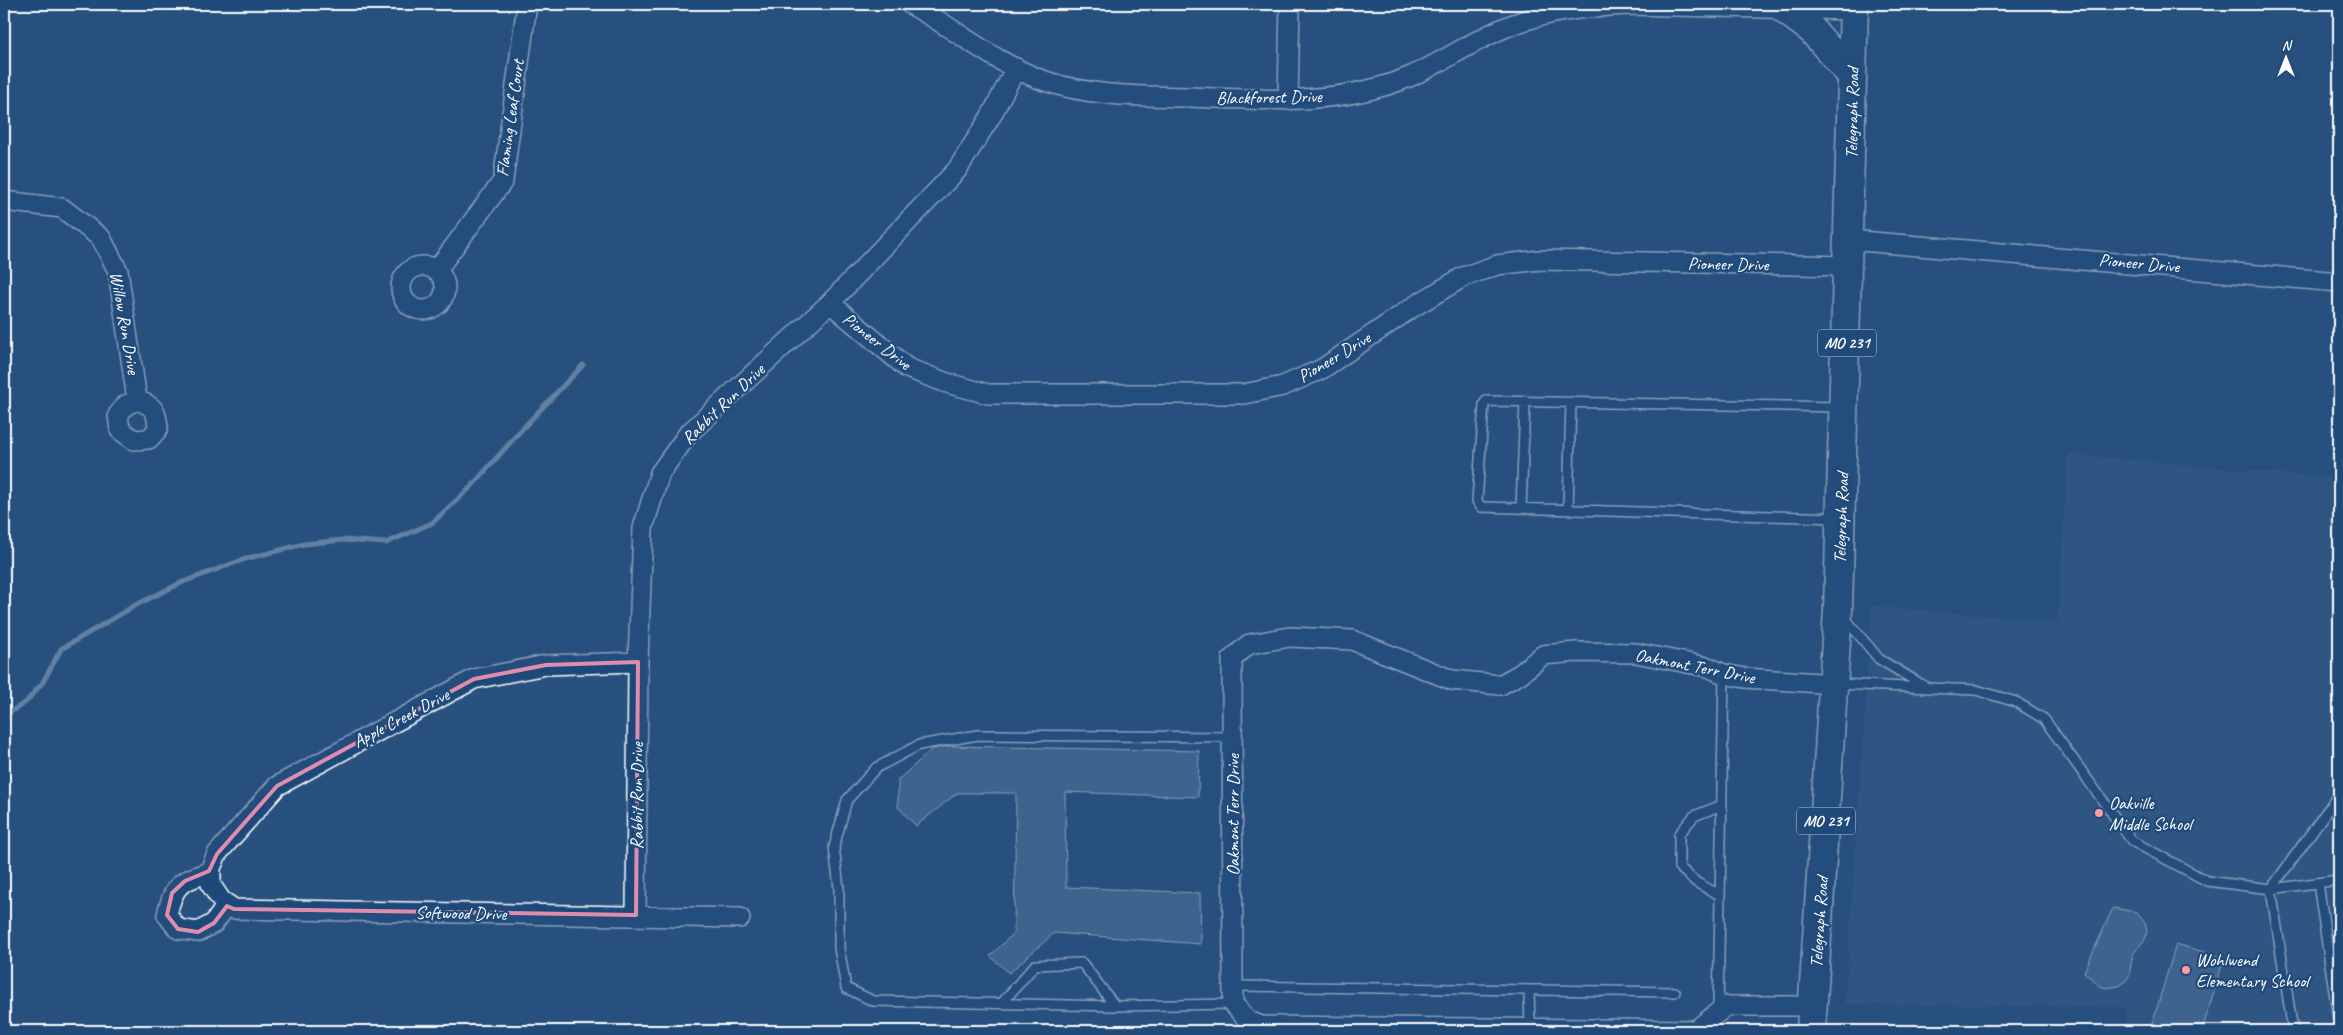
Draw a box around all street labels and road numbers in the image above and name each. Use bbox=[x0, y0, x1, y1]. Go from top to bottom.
street label: Flaming Leaf Court bbox=[491, 56, 529, 178]
street label: Telegraph Road bbox=[1840, 64, 1864, 159]
street label: Blackforest Drive bbox=[1216, 85, 1323, 109]
street label: Pioneer Drive bbox=[2098, 249, 2181, 278]
street label: Pioneer Drive bbox=[1687, 252, 1770, 276]
street label: Willow Run Drive bbox=[105, 270, 145, 377]
street label: Pioneer Drive bbox=[838, 307, 917, 375]
street label: Pioneer Drive bbox=[1294, 326, 1375, 387]
road number: MO 231 bbox=[1818, 329, 1876, 356]
street label: Rabbit Run Drive bbox=[677, 358, 770, 449]
street label: Telegraph Road bbox=[1828, 469, 1854, 564]
street label: Oakmont Terr Drive bbox=[1633, 644, 1758, 689]
street label: Apple Creek Drive bbox=[349, 683, 454, 753]
street label: Rabbit Run Drive bbox=[626, 741, 648, 850]
street label: Oakmont Terr Drive bbox=[1222, 753, 1244, 876]
road number: MO 231 bbox=[1797, 808, 1855, 834]
street label: Telegraph Road bbox=[1805, 873, 1833, 968]
street label: Softwood Drive bbox=[415, 901, 508, 925]

